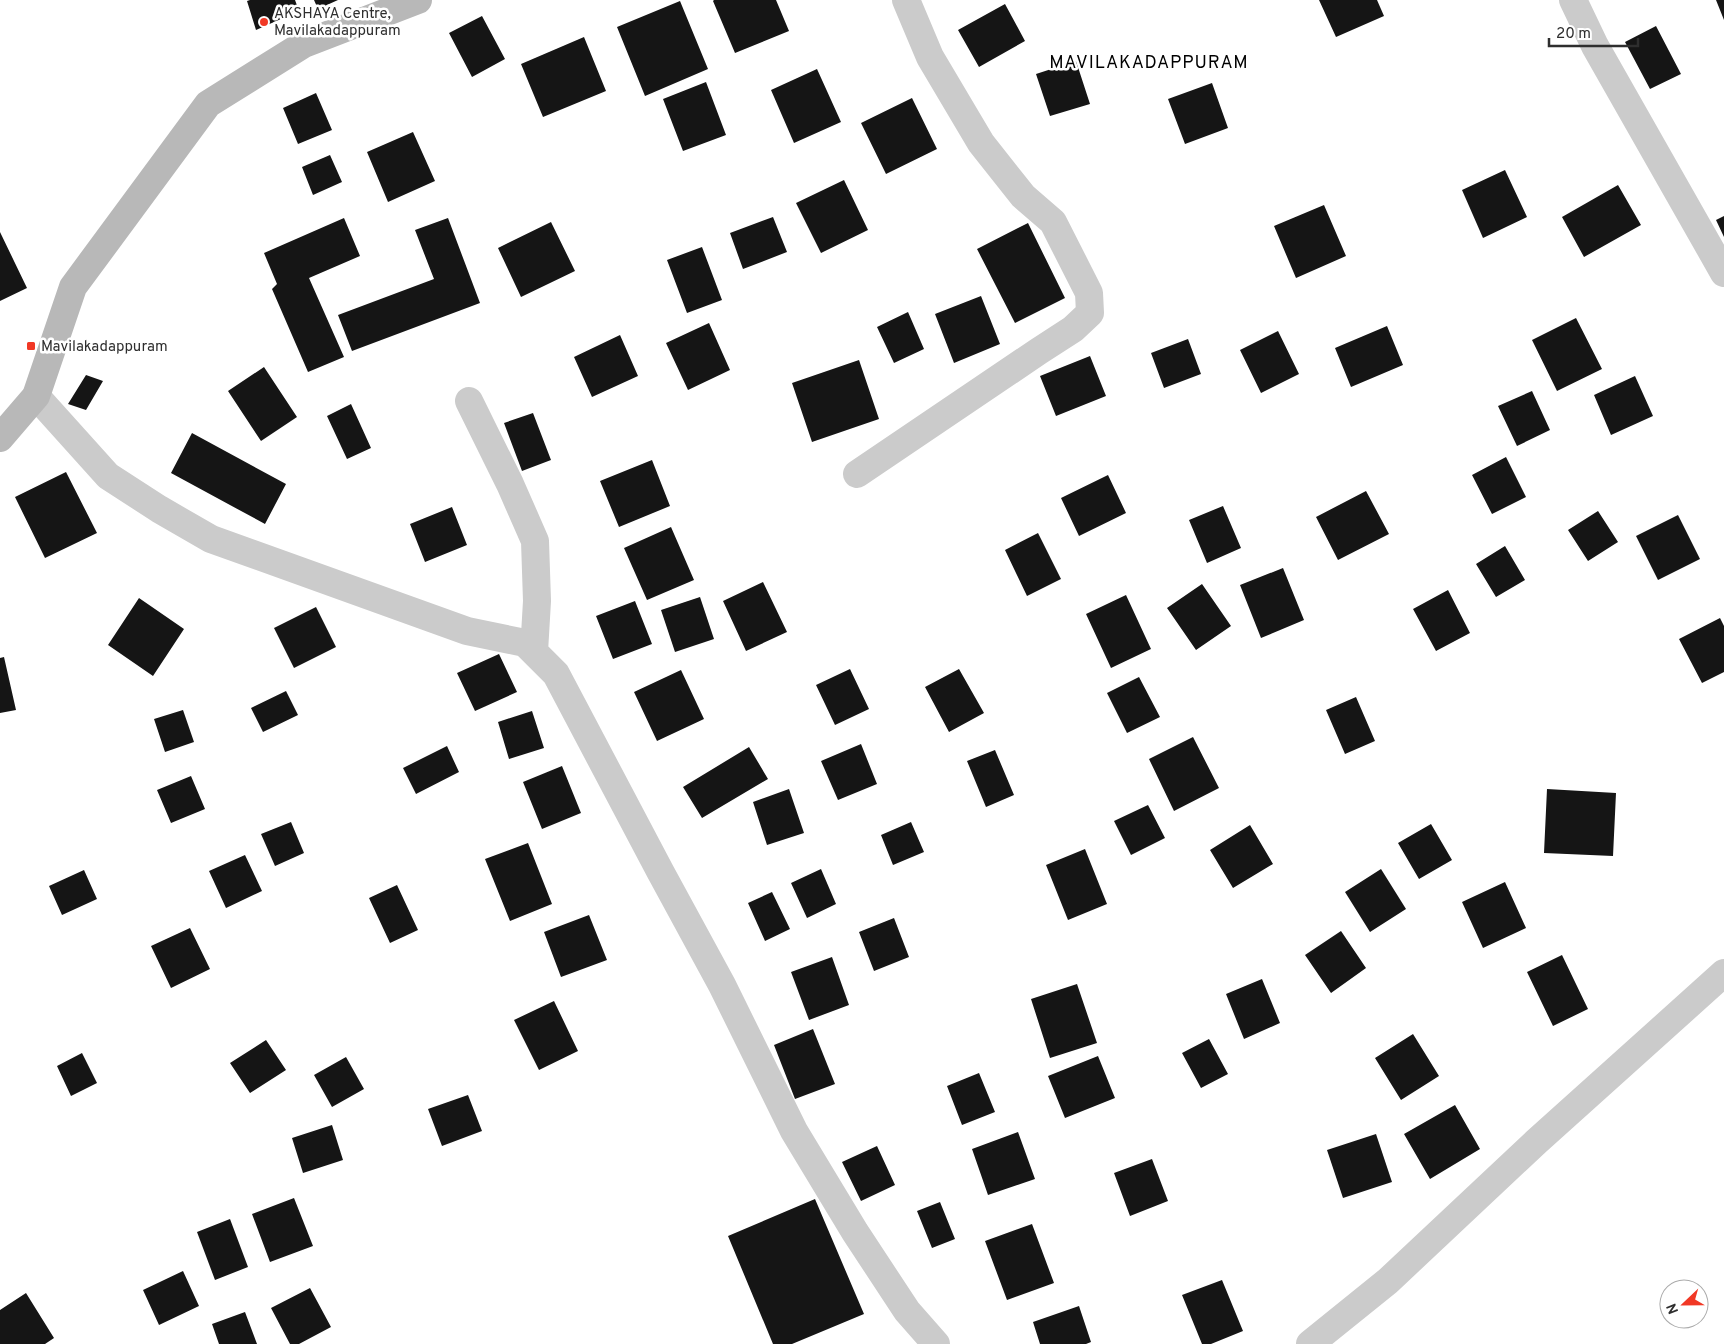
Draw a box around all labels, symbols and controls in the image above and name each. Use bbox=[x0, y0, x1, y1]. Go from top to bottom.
place label: AKSHAYA Centre, Mavilakadappuram bbox=[274, 5, 401, 41]
scale bar bbox=[1549, 15, 1638, 47]
marker: AKSHAYA Centre, Mavilakadappuram bbox=[258, 16, 270, 28]
text: 20 m bbox=[1556, 25, 1591, 44]
district label: MAVILAKADAPPURAM bbox=[1049, 52, 1249, 75]
place label: Mavilakadappuram bbox=[41, 338, 168, 357]
marker: Mavilakadappuram bbox=[25, 340, 37, 352]
north arrow bbox=[1659, 1279, 1709, 1329]
text: N bbox=[1664, 1300, 1683, 1316]

